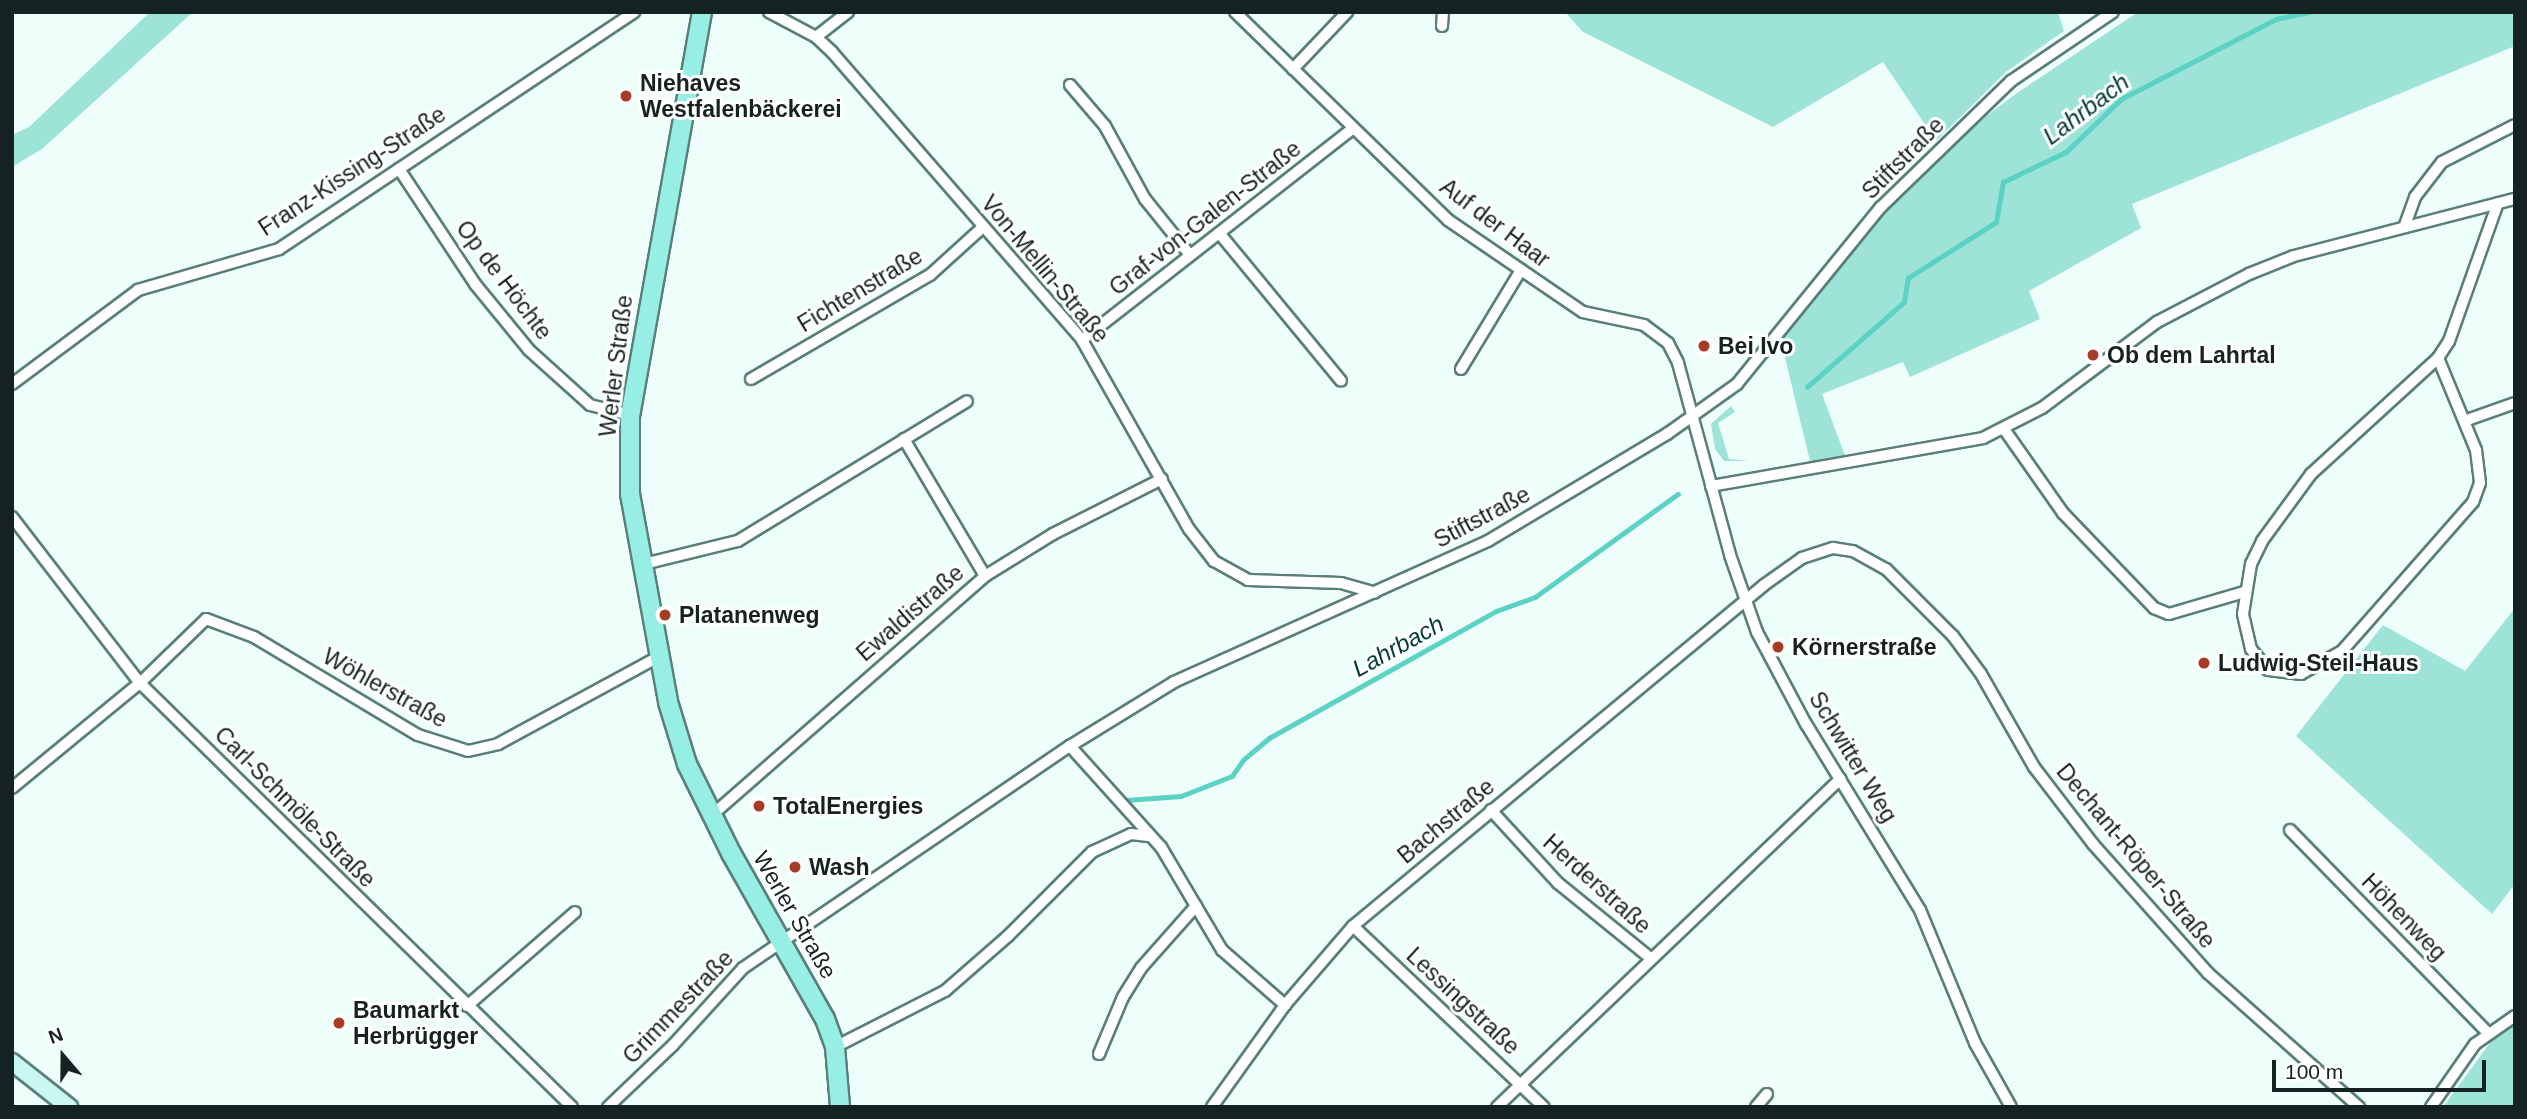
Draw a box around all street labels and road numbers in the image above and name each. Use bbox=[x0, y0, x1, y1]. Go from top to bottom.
street label: Franz-Kissing-Straße bbox=[253, 100, 451, 242]
street label: Stiftstraße bbox=[1856, 111, 1950, 205]
street label: Graf-von-Galen-Straße bbox=[1104, 135, 1306, 301]
street label: Auf der Haar bbox=[1435, 173, 1555, 273]
street label: Von-Mellin-Straße bbox=[975, 190, 1115, 348]
street label: Op de Höchte bbox=[450, 215, 558, 345]
street label: Fichtenstraße bbox=[793, 242, 927, 338]
street label: Werler Straße bbox=[594, 293, 638, 439]
street label: Stiftstraße bbox=[1429, 480, 1535, 554]
street label: Ewaldistraße bbox=[851, 559, 969, 667]
street label: Wöhlerstraße bbox=[318, 642, 452, 734]
street label: Schwitter Weg bbox=[1803, 687, 1903, 827]
street label: Carl-Schmöle-Straße bbox=[209, 721, 381, 893]
street label: Dechant-Röper-Straße bbox=[2051, 758, 2221, 954]
street label: Bachstraße bbox=[1392, 773, 1500, 869]
street label: Herderstraße bbox=[1537, 828, 1657, 940]
street label: Werler Straße bbox=[747, 846, 843, 984]
street label: Höhenweg bbox=[2356, 868, 2452, 966]
street label: Lessingstraße bbox=[1401, 942, 1525, 1060]
street label: Grimmestraße bbox=[617, 945, 739, 1069]

